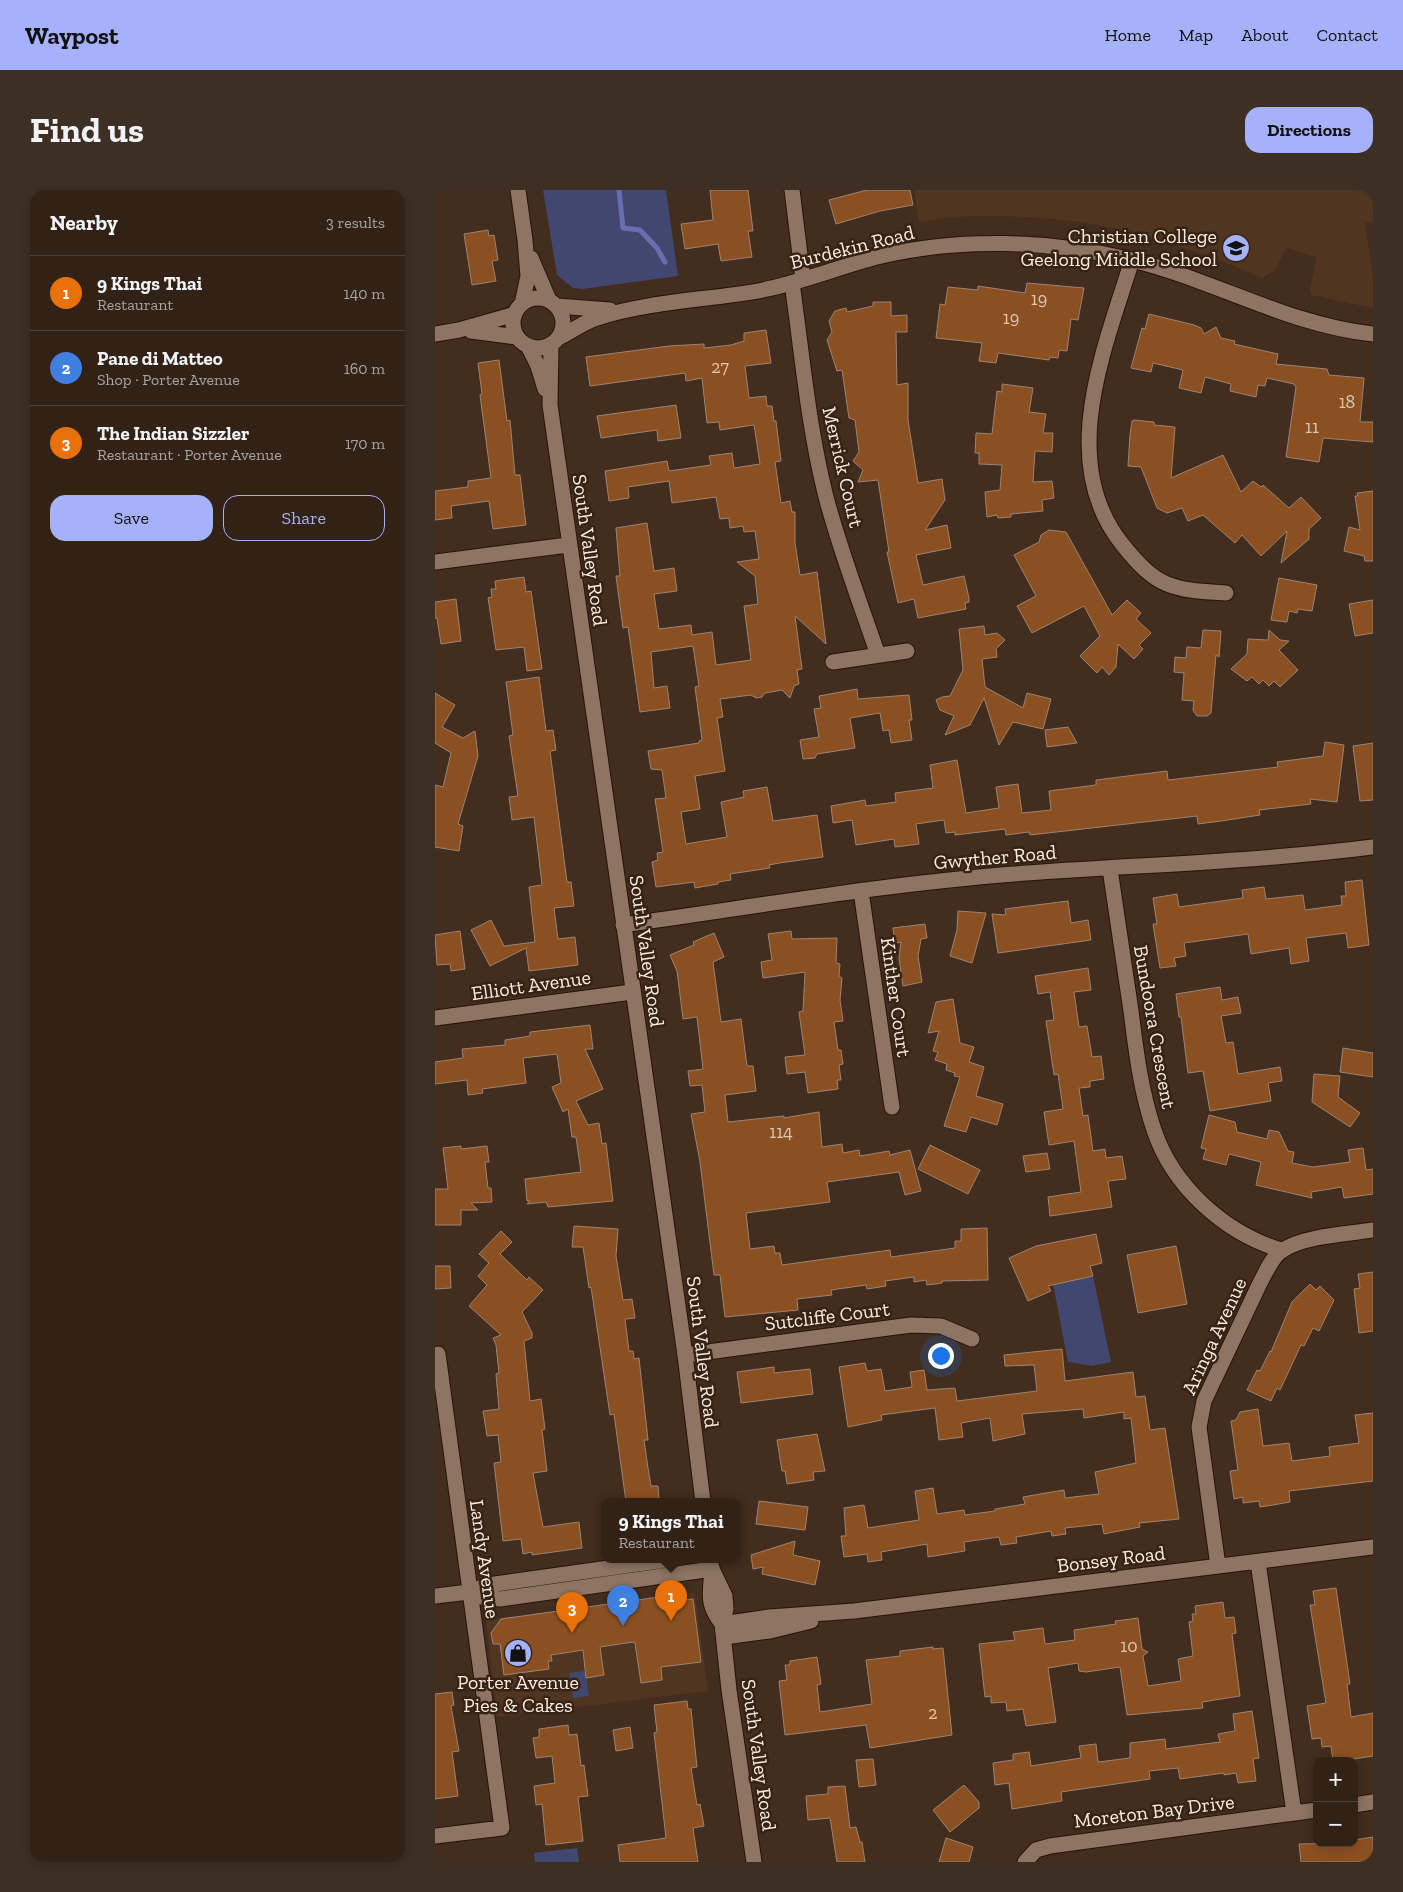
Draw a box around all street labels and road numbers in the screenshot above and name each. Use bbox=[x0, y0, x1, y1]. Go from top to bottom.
street label: Burdekin Road bbox=[787, 220, 917, 274]
street label: Merrick Court bbox=[817, 404, 869, 530]
street label: South Valley Road bbox=[567, 473, 613, 627]
street label: Gwyther Road bbox=[933, 840, 1057, 874]
street label: South Valley Road bbox=[624, 874, 670, 1028]
street label: Kinther Court bbox=[876, 936, 916, 1059]
street label: Bundoora Crescent bbox=[1129, 943, 1181, 1111]
street label: Elliott Avenue bbox=[470, 965, 592, 1005]
street label: Aringa Avenue bbox=[1176, 1274, 1252, 1398]
street label: South Valley Road bbox=[682, 1275, 724, 1429]
street label: Sutcliffe Court bbox=[763, 1296, 891, 1336]
street label: Landy Avenue bbox=[465, 1498, 505, 1620]
street label: Bonsey Road bbox=[1055, 1540, 1167, 1578]
street label: South Valley Road bbox=[736, 1678, 782, 1832]
street label: Moreton Bay Drive bbox=[1072, 1789, 1236, 1833]

